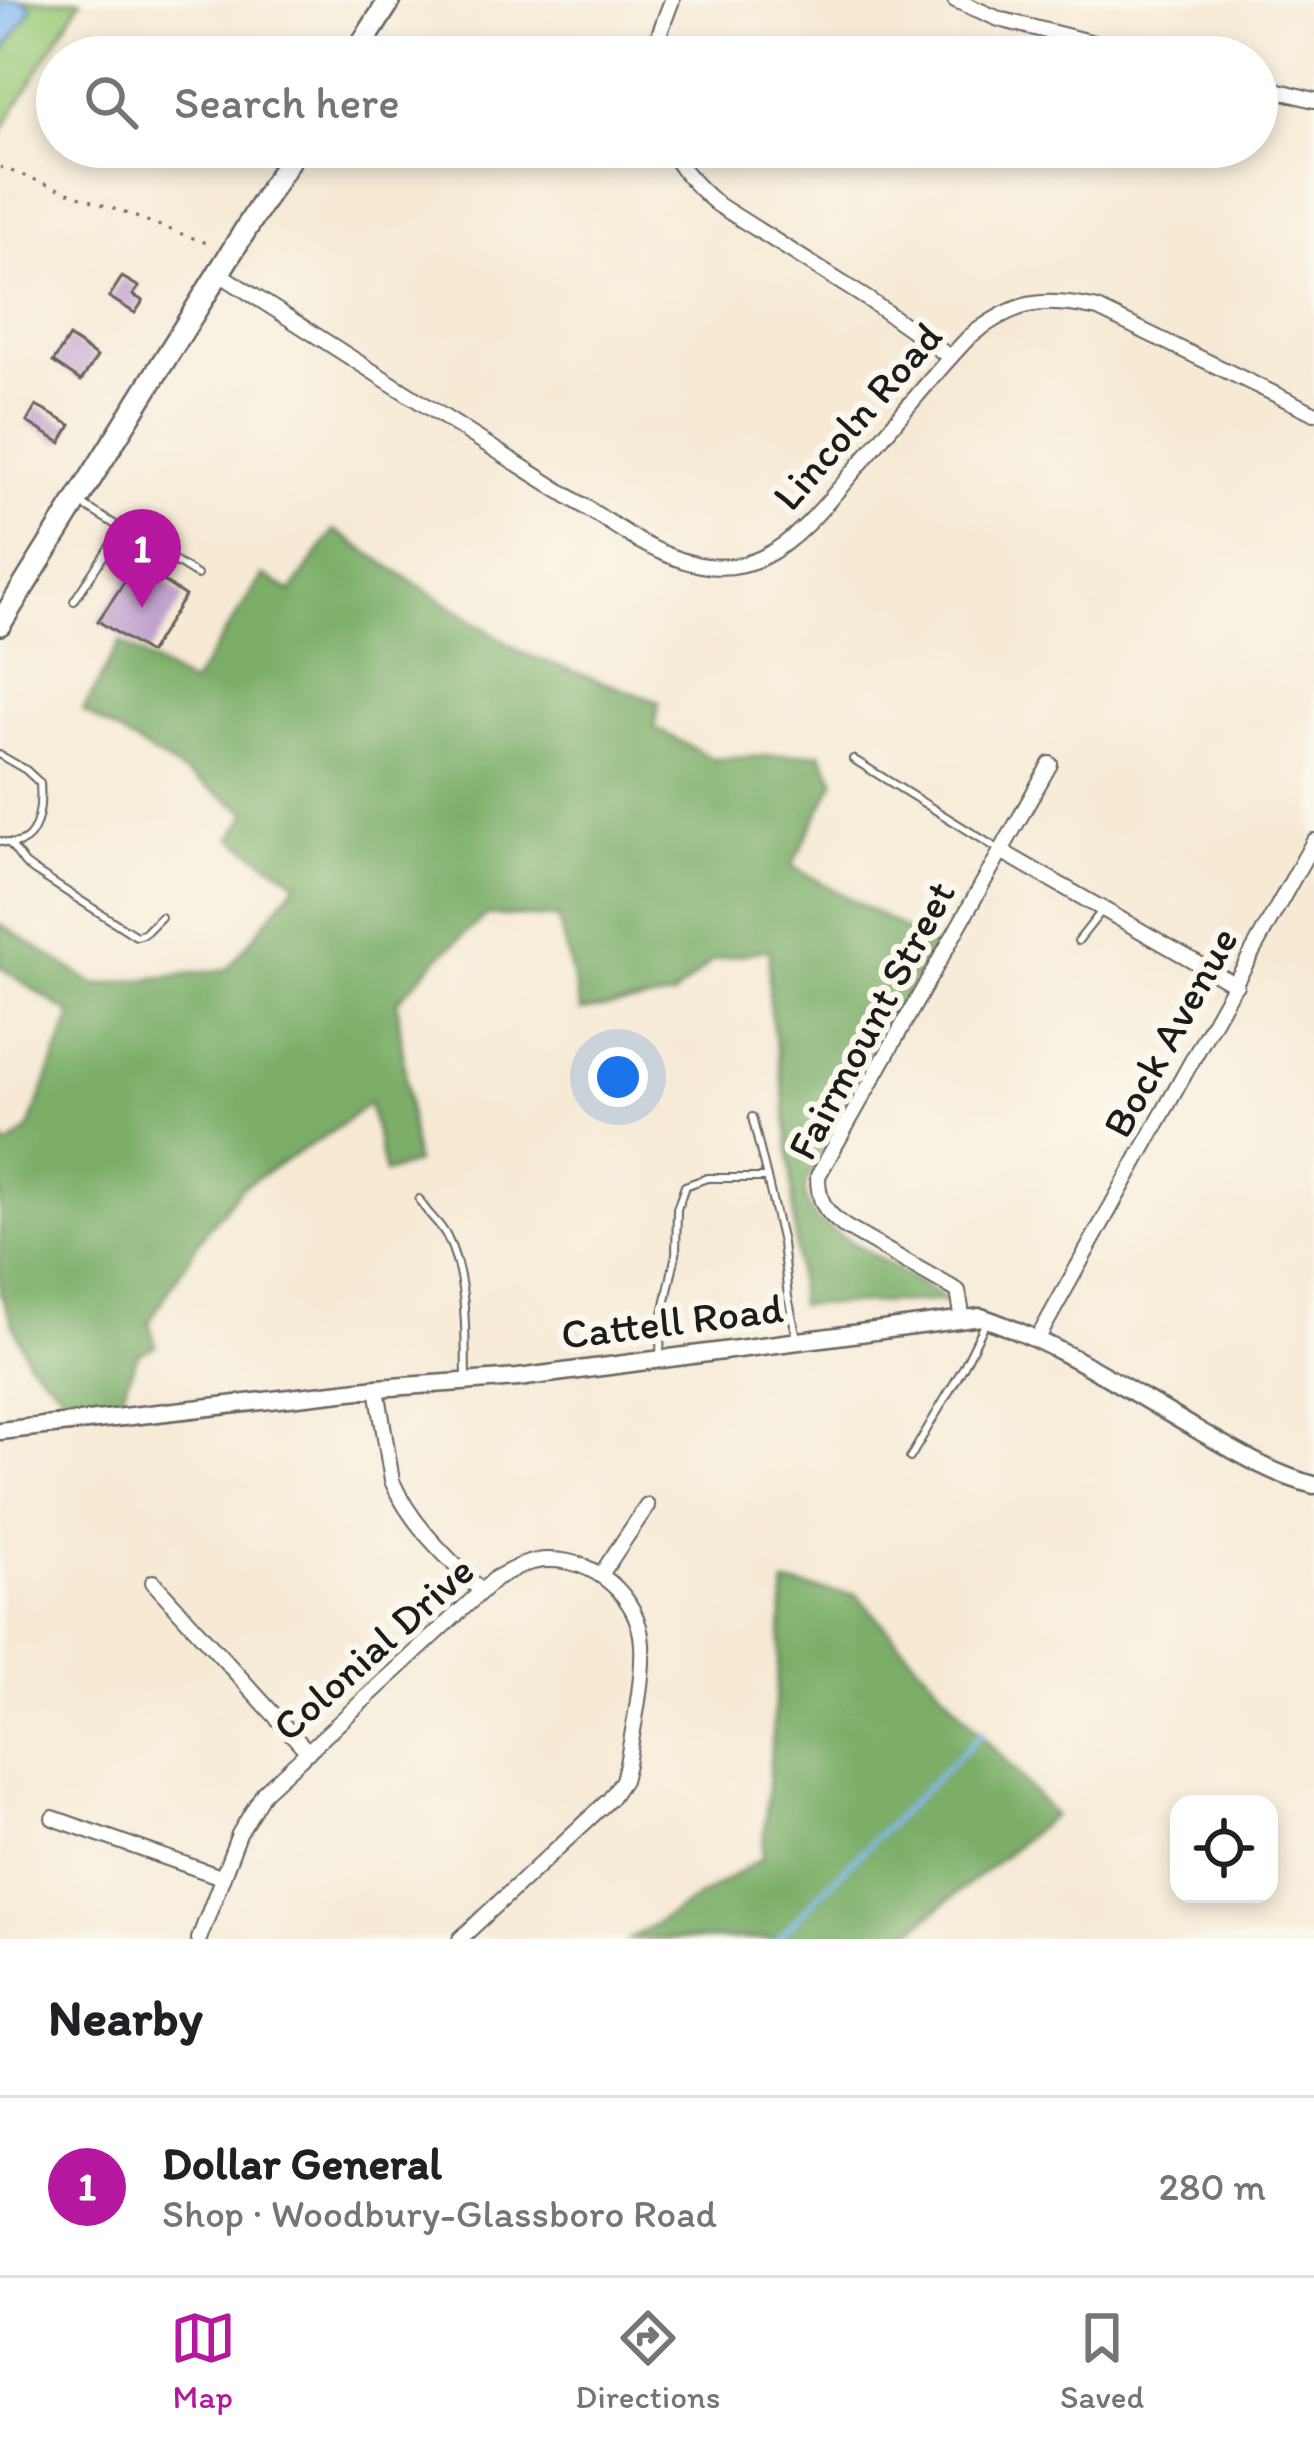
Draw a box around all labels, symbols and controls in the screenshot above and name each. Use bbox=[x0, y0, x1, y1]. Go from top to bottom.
search box bbox=[36, 36, 1278, 168]
icon: search bbox=[78, 69, 144, 135]
text: Search here bbox=[174, 75, 400, 129]
street label: Lincoln Road bbox=[762, 312, 952, 520]
pin: 1 bbox=[103, 509, 181, 608]
street label: Fairmount Street bbox=[776, 872, 966, 1168]
street label: Bock Avenue bbox=[1091, 918, 1249, 1146]
your location bbox=[588, 1047, 648, 1107]
street label: Cattell Road bbox=[558, 1282, 786, 1360]
street label: Colonial Drive bbox=[262, 1544, 484, 1752]
map controls bbox=[1170, 1795, 1278, 1903]
button: locate bbox=[1170, 1795, 1278, 1903]
text: Nearby bbox=[48, 1987, 203, 2048]
text: Dollar General bbox=[162, 2136, 442, 2190]
text: 1 bbox=[78, 2163, 96, 2210]
text: 280 m bbox=[1159, 2163, 1266, 2210]
text: Shop · Woodbury-Glassboro Road bbox=[162, 2190, 717, 2237]
tab: Map bbox=[170, 2305, 236, 2416]
tab: Directions bbox=[575, 2305, 720, 2416]
tab: Saved bbox=[1060, 2305, 1144, 2416]

